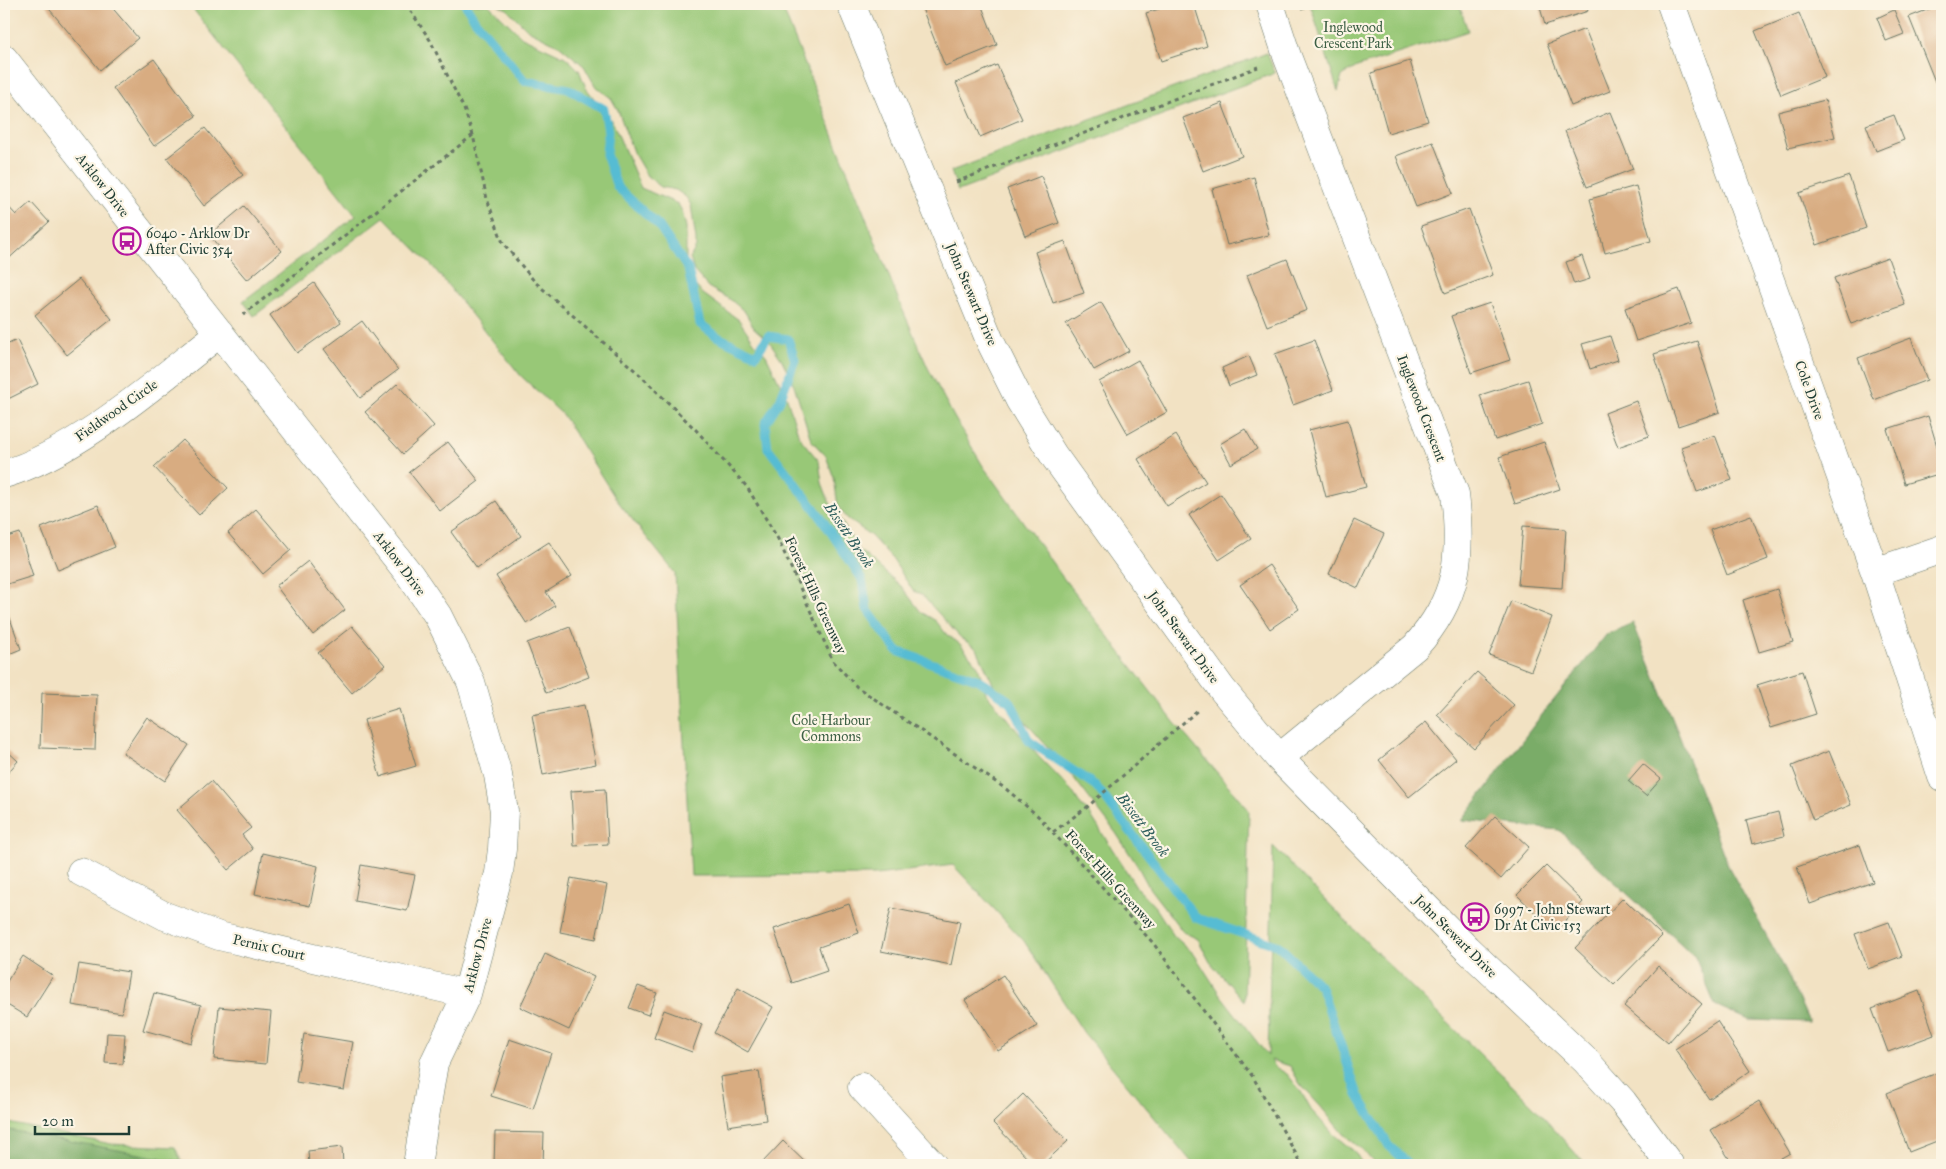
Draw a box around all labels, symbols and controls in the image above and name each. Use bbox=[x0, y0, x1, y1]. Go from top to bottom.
park label: Inglewood Crescent Park bbox=[1314, 19, 1393, 52]
street label: Arklow Drive bbox=[72, 149, 133, 221]
place label: 6040 - Arklow Dr After Civic 354 bbox=[145, 225, 250, 258]
bus stop icon: 6040 - Arklow Dr After Civic 354 bbox=[112, 226, 142, 256]
street label: John Stewart Drive bbox=[940, 238, 1001, 349]
street label: Inglewood Crescent bbox=[1393, 352, 1450, 464]
street label: Cole Drive bbox=[1791, 358, 1828, 422]
street label: Fieldwood Circle bbox=[72, 376, 161, 445]
water label: Bissett Brook bbox=[820, 498, 878, 572]
street label: Arklow Drive bbox=[369, 527, 429, 599]
street label: Forest Hills Greenway bbox=[781, 534, 850, 657]
street label: John Stewart Drive bbox=[1142, 586, 1223, 688]
park label: Cole Harbour Commons bbox=[791, 712, 871, 745]
water label: Bissett Brook bbox=[1112, 789, 1173, 861]
street label: Forest Hills Greenway bbox=[1062, 826, 1160, 933]
street label: John Stewart Drive bbox=[1409, 890, 1501, 982]
place label: 6997 - John Stewart Dr At Civic 153 bbox=[1494, 901, 1610, 934]
bus stop icon: 6997 - John Stewart Dr At Civic 153 bbox=[1460, 902, 1490, 932]
street label: Arklow Drive bbox=[459, 916, 496, 995]
street label: Pernix Court bbox=[231, 931, 307, 964]
scale bar bbox=[35, 1104, 129, 1136]
text: 20 m bbox=[42, 1112, 74, 1130]

